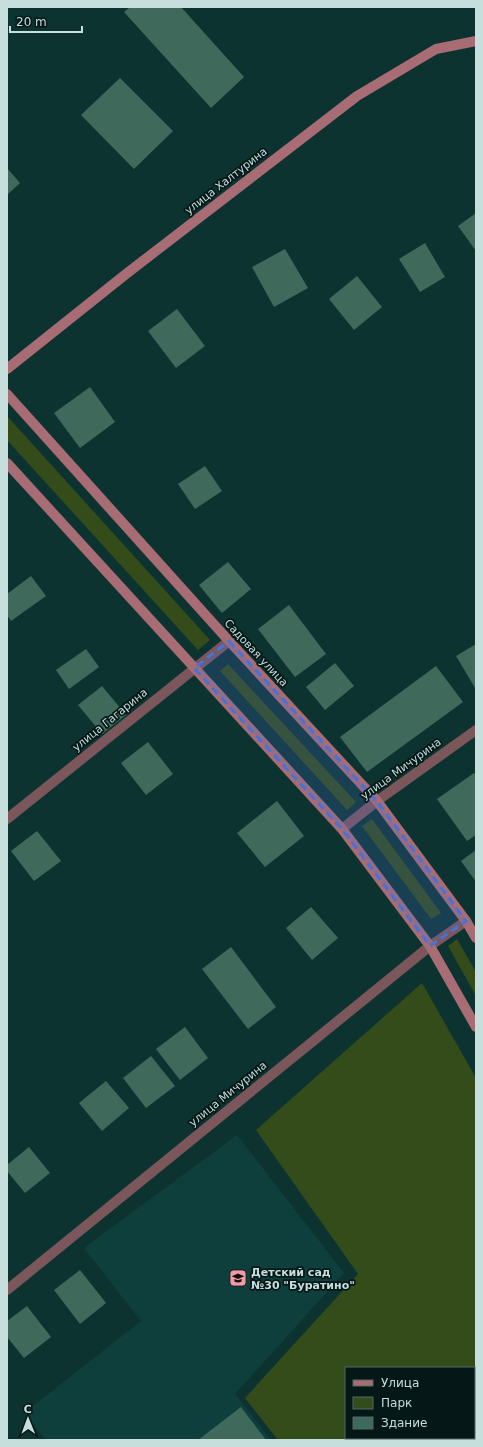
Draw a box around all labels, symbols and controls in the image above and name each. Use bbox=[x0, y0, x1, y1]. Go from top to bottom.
scale bar bbox=[10, 8, 82, 34]
text: 20 m bbox=[16, 15, 47, 29]
street label: улица Халтурина bbox=[182, 145, 270, 217]
street label: Садовая улица bbox=[222, 617, 290, 689]
street label: улица Гагарина bbox=[70, 686, 150, 754]
street label: улица Мичурина bbox=[358, 735, 444, 803]
street label: улица Мичурина bbox=[187, 1059, 269, 1129]
place label: Детский сад №30 "Буратино" bbox=[251, 1266, 355, 1292]
school or university icon: Детский сад №30 "Буратино" bbox=[228, 1268, 248, 1288]
legend bbox=[345, 1367, 475, 1439]
text: Улица bbox=[381, 1376, 419, 1390]
text: Парк bbox=[381, 1396, 412, 1410]
north arrow bbox=[8, 1399, 48, 1439]
text: С bbox=[24, 1403, 32, 1416]
text: Здание bbox=[381, 1416, 427, 1430]

